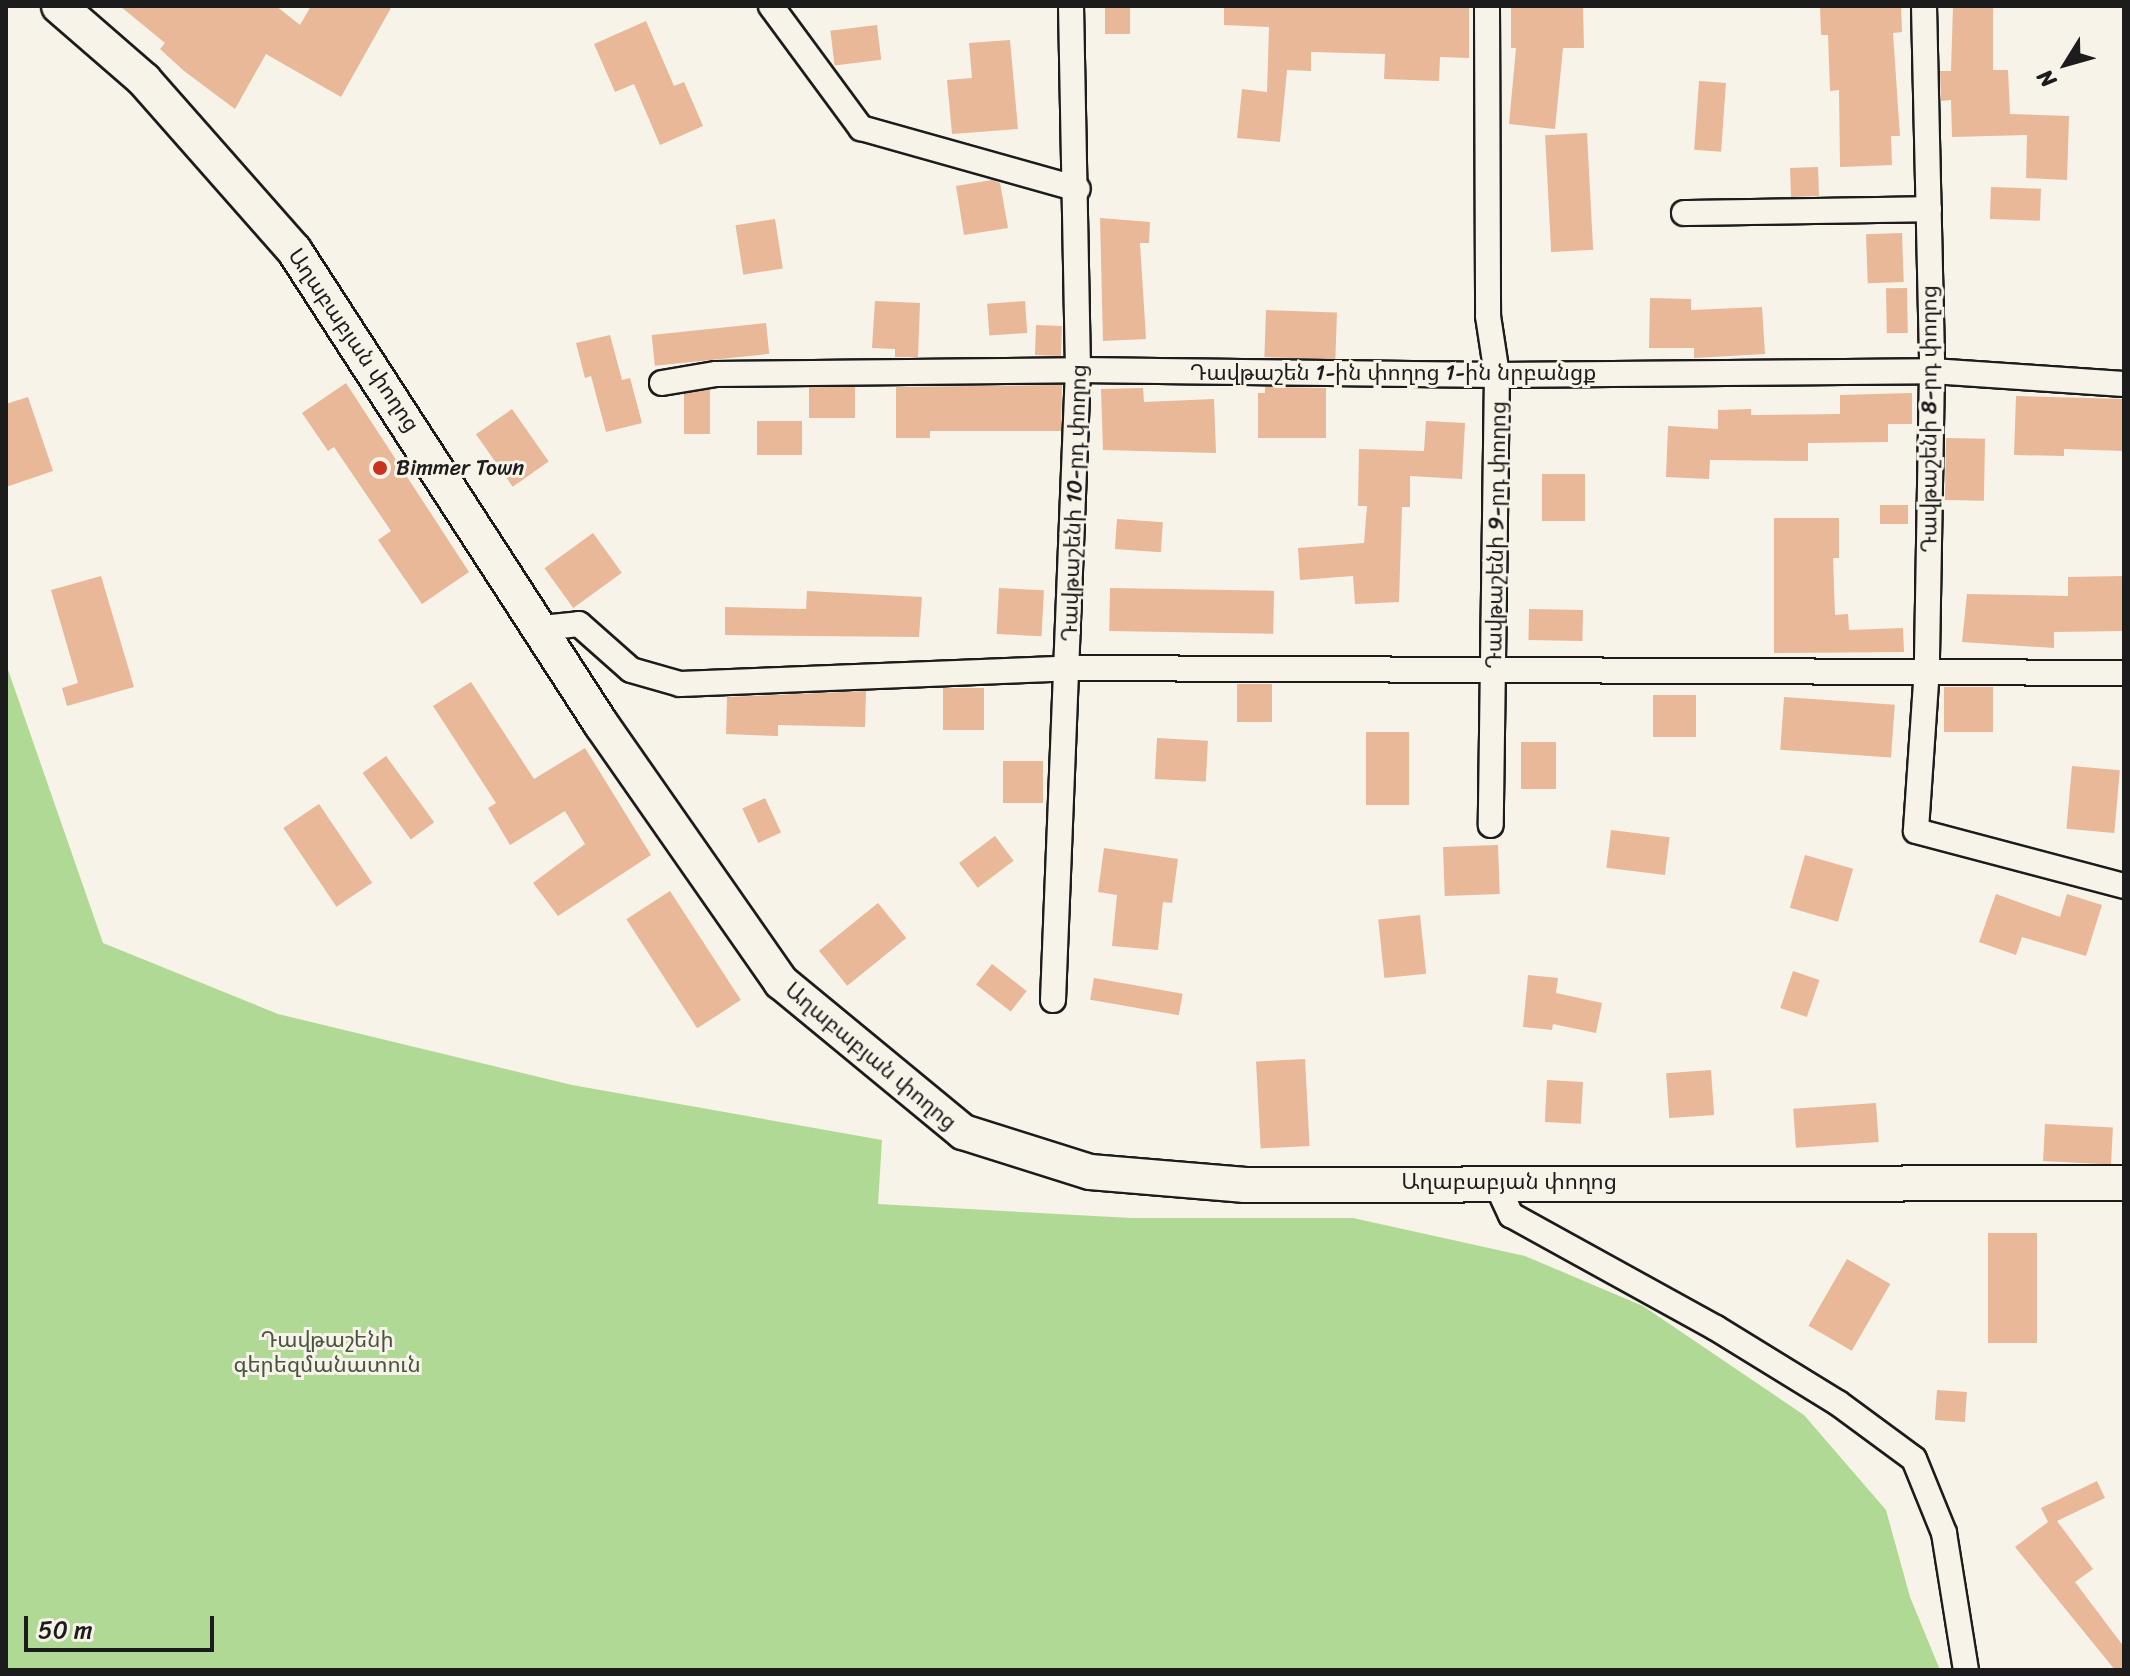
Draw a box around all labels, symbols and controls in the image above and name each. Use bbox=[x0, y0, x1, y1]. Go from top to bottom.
north arrow bbox=[2026, 24, 2106, 104]
text: N bbox=[2026, 61, 2067, 97]
street label: Աղաբաբյան փողոց bbox=[283, 243, 425, 437]
street label: Դավթաշենի 8-րդ փողոց bbox=[1916, 285, 1942, 553]
street label: Դավթաշեն 1-ին փողոց 1-ին նրբանցք bbox=[1190, 360, 1596, 386]
street label: Դավթաշենի 10-րդ փողոց bbox=[1056, 364, 1092, 642]
street label: Դավթաշենի 9-րդ փողոց bbox=[1480, 401, 1512, 669]
place label: Bimmer Town bbox=[396, 455, 524, 481]
marker: Bimmer Town bbox=[371, 459, 389, 477]
street label: Աղաբաբյան փողոց bbox=[780, 977, 962, 1135]
street label: Աղաբաբյան փողոց bbox=[1401, 1169, 1617, 1195]
park label: Դավթաշենի գերեզմանատուն bbox=[233, 1326, 421, 1378]
scale bar bbox=[28, 1600, 218, 1650]
text: 50 m bbox=[38, 1609, 93, 1651]

